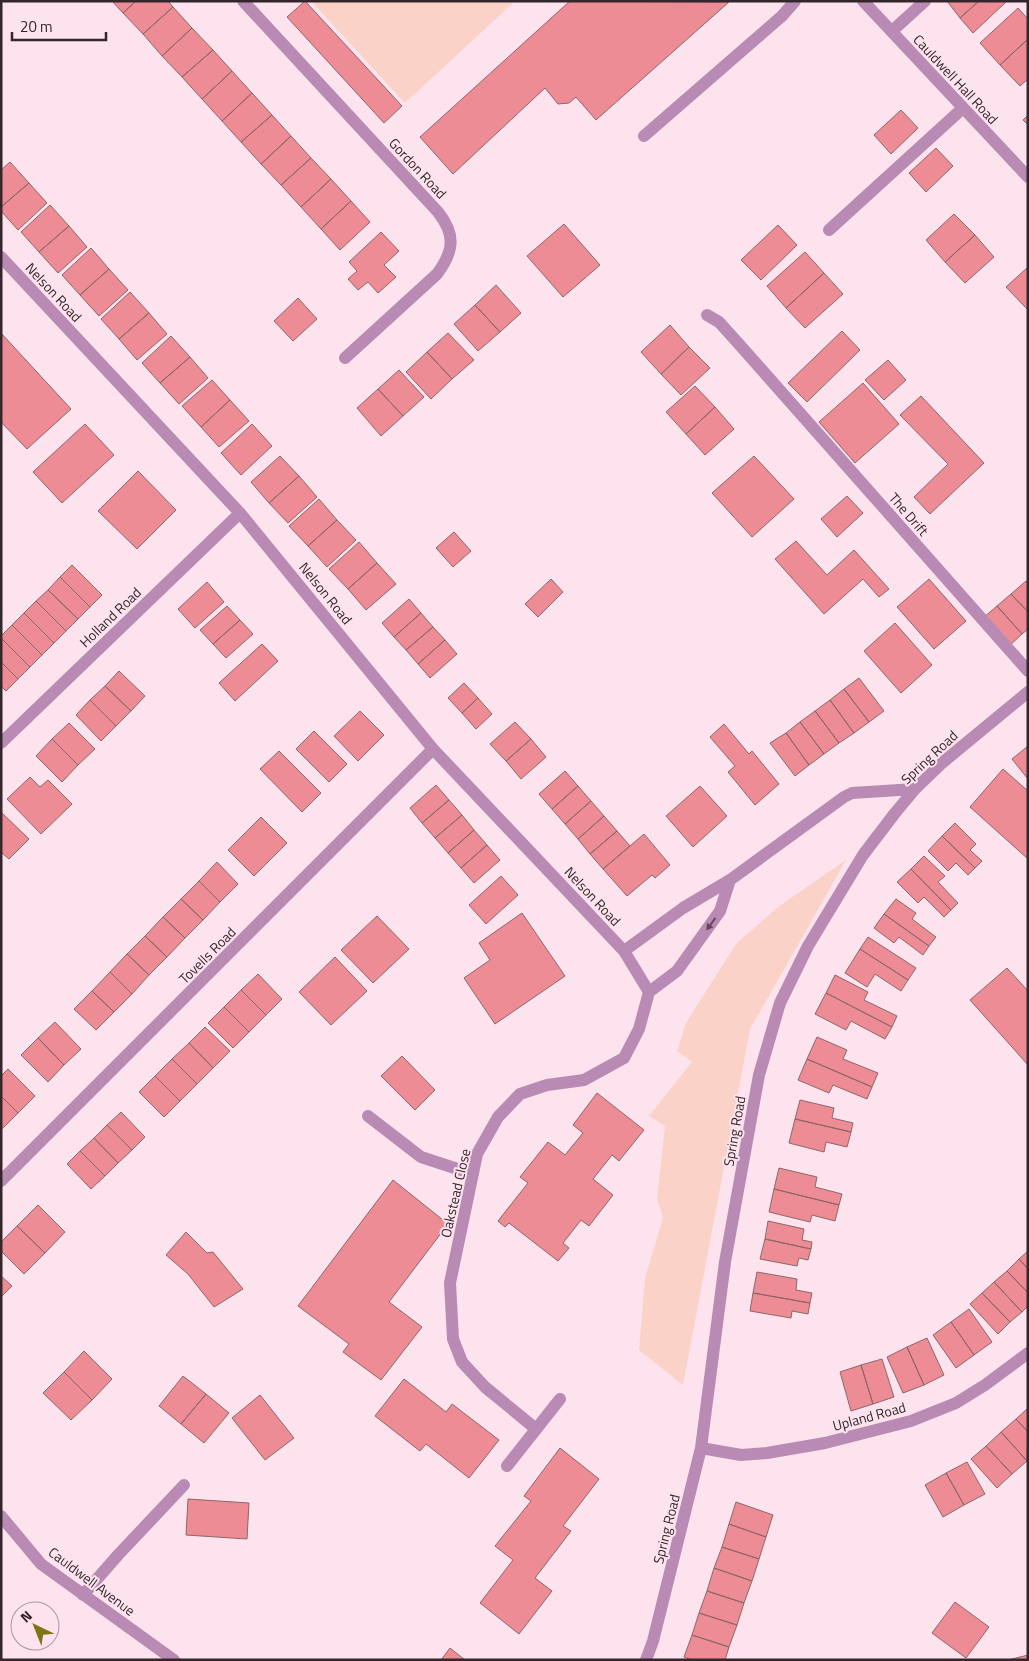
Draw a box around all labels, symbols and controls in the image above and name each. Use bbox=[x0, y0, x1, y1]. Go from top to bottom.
scale bar bbox=[12, 10, 106, 42]
text: 20 m bbox=[20, 15, 53, 38]
street label: Cauldwell Hall Road bbox=[909, 29, 1003, 129]
street label: Gordon Road bbox=[384, 133, 452, 203]
street label: Nelson Road bbox=[21, 258, 87, 326]
street label: The Drift bbox=[884, 488, 934, 540]
street label: Nelson Road bbox=[294, 557, 358, 629]
street label: Holland Road bbox=[74, 582, 146, 652]
street label: Spring Road bbox=[896, 725, 962, 789]
street label: Nelson Road bbox=[560, 862, 626, 930]
one-way arrow bbox=[705, 917, 716, 930]
street label: Tovells Road bbox=[174, 922, 240, 988]
street label: Spring Road bbox=[717, 1094, 751, 1168]
street label: Oakstead Close bbox=[435, 1146, 475, 1240]
street label: Upland Road bbox=[830, 1396, 908, 1436]
street label: Spring Road bbox=[647, 1492, 685, 1566]
street label: Cauldwell Avenue bbox=[44, 1541, 140, 1621]
north arrow bbox=[10, 1601, 60, 1651]
text: N bbox=[15, 1605, 37, 1627]

